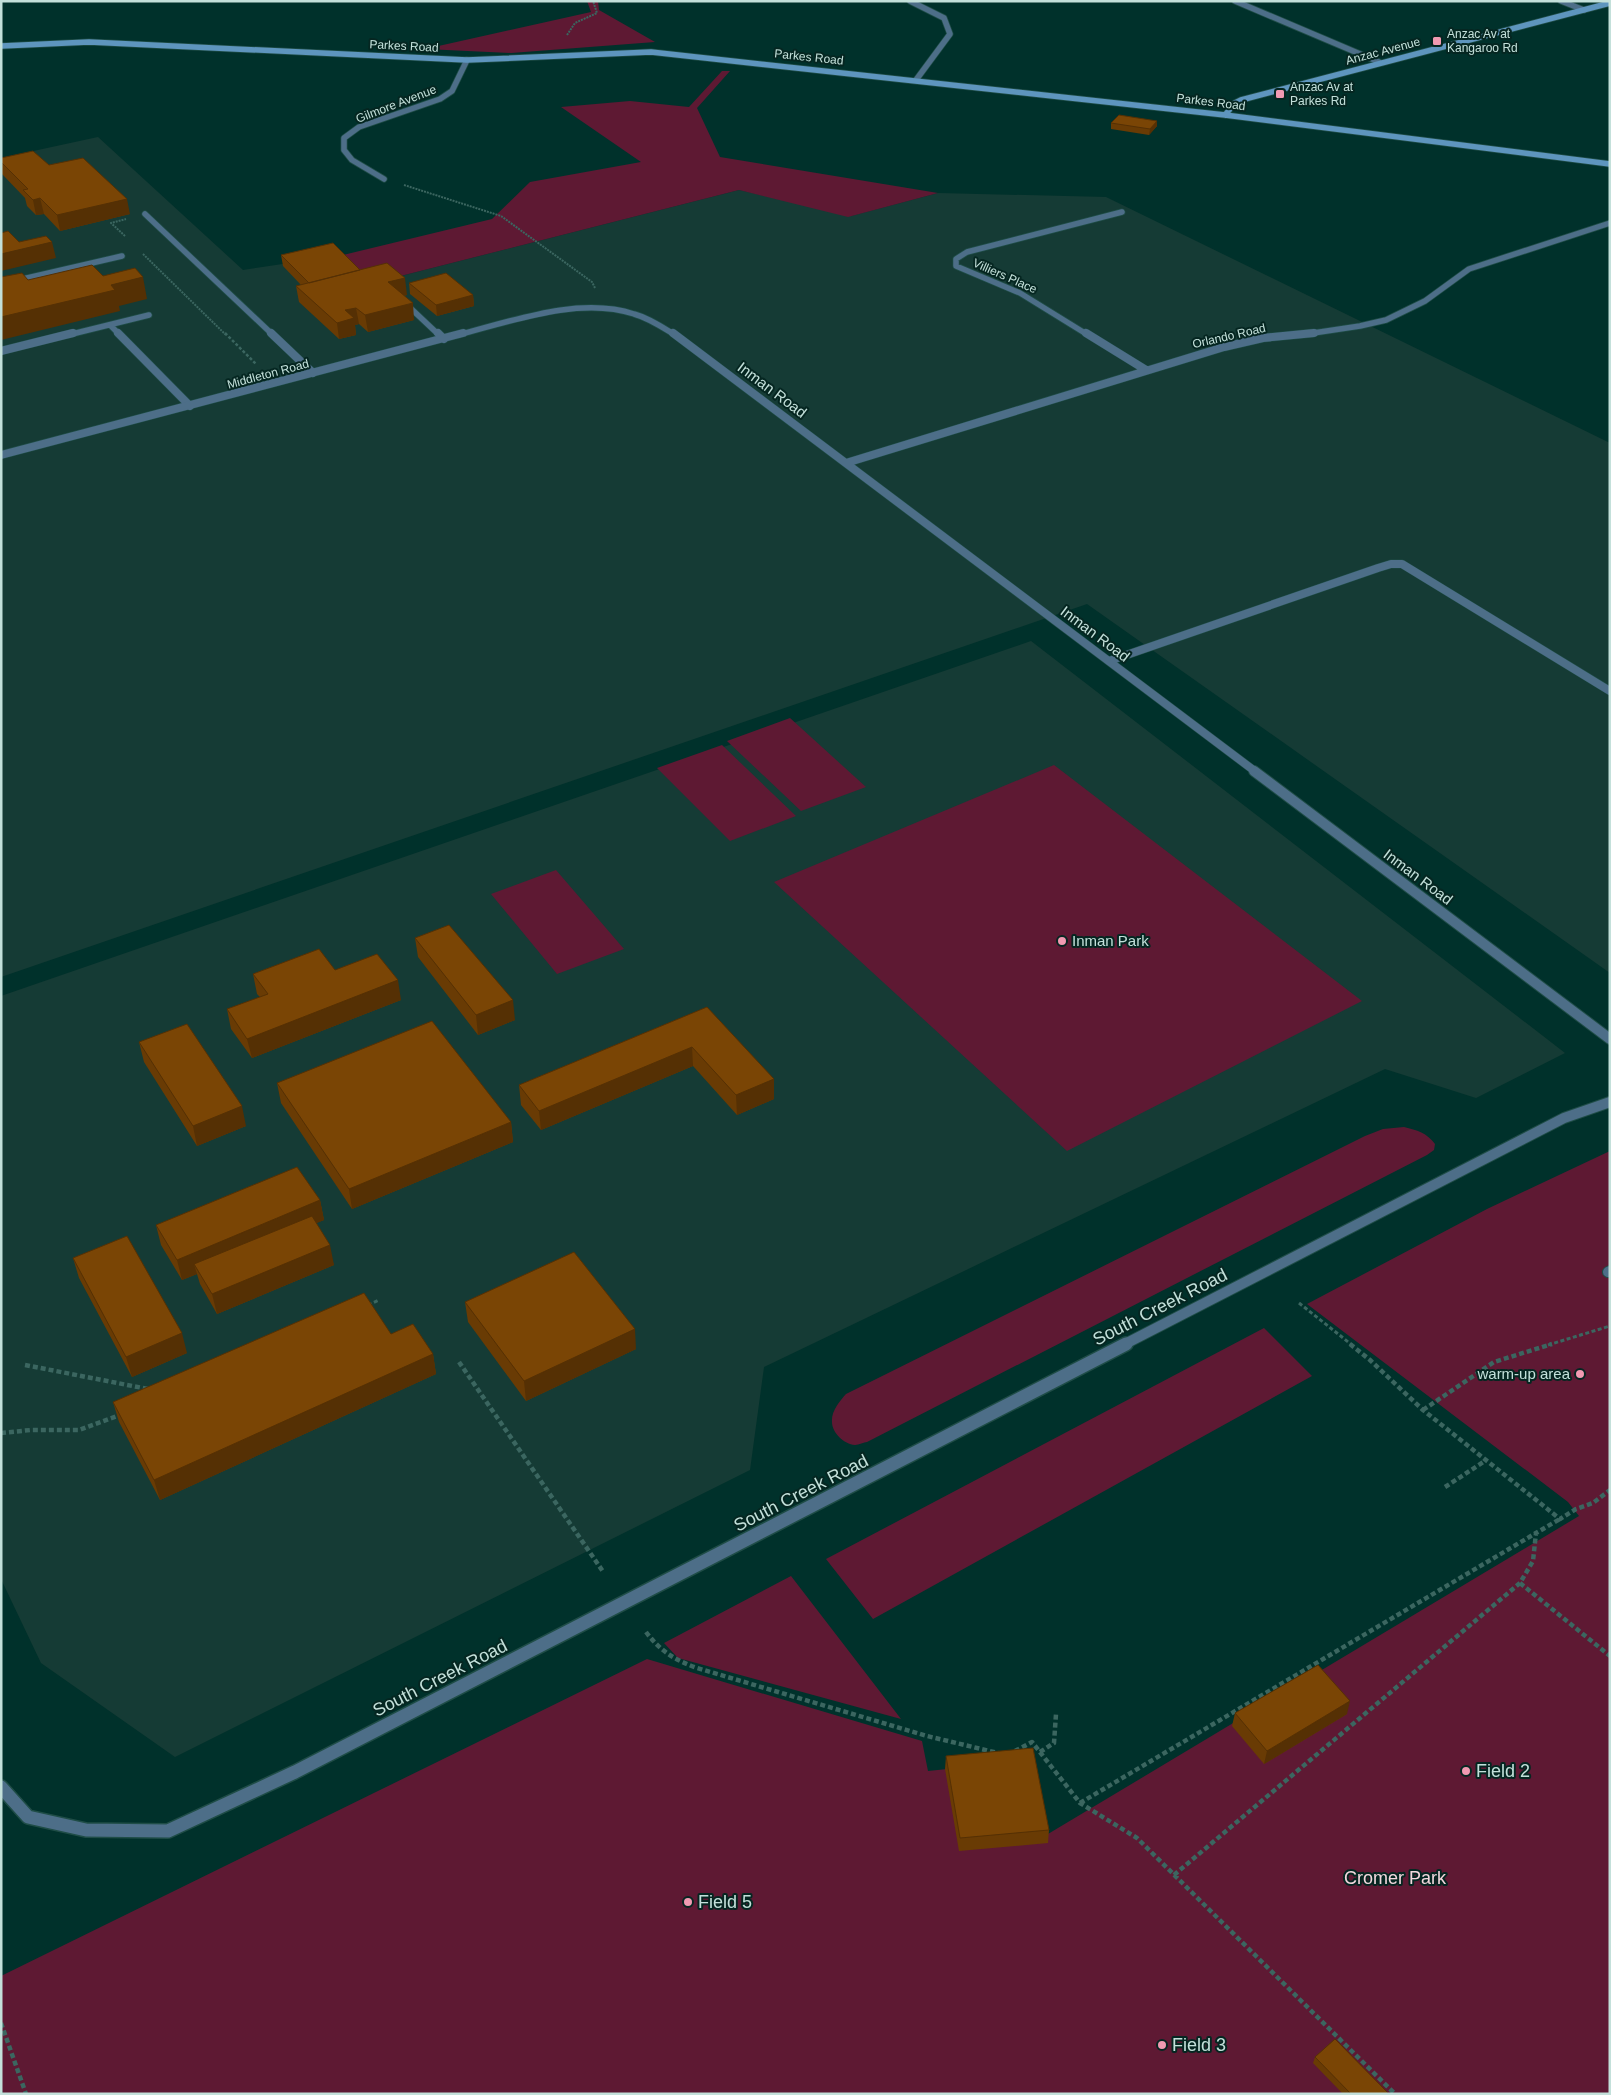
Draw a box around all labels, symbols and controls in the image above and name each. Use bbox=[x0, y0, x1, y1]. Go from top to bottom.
place label: Anzac Av at Kangaroo Rd bbox=[1447, 27, 1518, 55]
street label: Anzac Avenue bbox=[1344, 34, 1422, 68]
marker: Anzac Av at Kangaroo Rd bbox=[1431, 35, 1443, 47]
street label: Parkes Road bbox=[369, 37, 439, 55]
street label: Parkes Road bbox=[774, 46, 844, 68]
place label: Anzac Av at Parkes Rd bbox=[1290, 80, 1354, 108]
street label: Gilmore Avenue bbox=[354, 82, 439, 126]
marker: Anzac Av at Parkes Rd bbox=[1274, 88, 1286, 100]
street label: Parkes Road bbox=[1176, 91, 1246, 113]
street label: Villiers Place bbox=[971, 256, 1039, 296]
street label: Orlando Road bbox=[1191, 321, 1267, 351]
street label: Middleton Road bbox=[226, 356, 310, 392]
street label: Inman Road bbox=[735, 358, 810, 421]
street label: Inman Road bbox=[1058, 602, 1133, 665]
street label: Inman Road bbox=[1381, 845, 1456, 908]
place label: Inman Park bbox=[1072, 932, 1149, 949]
marker: Inman Park bbox=[1056, 935, 1068, 947]
street label: South Creek Road bbox=[1089, 1264, 1231, 1350]
place label: warm-up area bbox=[1476, 1365, 1571, 1382]
marker: warm-up area bbox=[1574, 1368, 1586, 1380]
street label: South Creek Road bbox=[730, 1450, 872, 1536]
street label: South Creek Road bbox=[369, 1635, 511, 1721]
place label: Field 2 bbox=[1476, 1761, 1530, 1781]
marker: Field 2 bbox=[1460, 1765, 1472, 1777]
park label: Cromer Park bbox=[1344, 1868, 1447, 1888]
place label: Field 5 bbox=[698, 1892, 752, 1912]
marker: Field 5 bbox=[682, 1896, 694, 1908]
place label: Field 3 bbox=[1172, 2035, 1226, 2055]
marker: Field 3 bbox=[1156, 2039, 1168, 2051]

